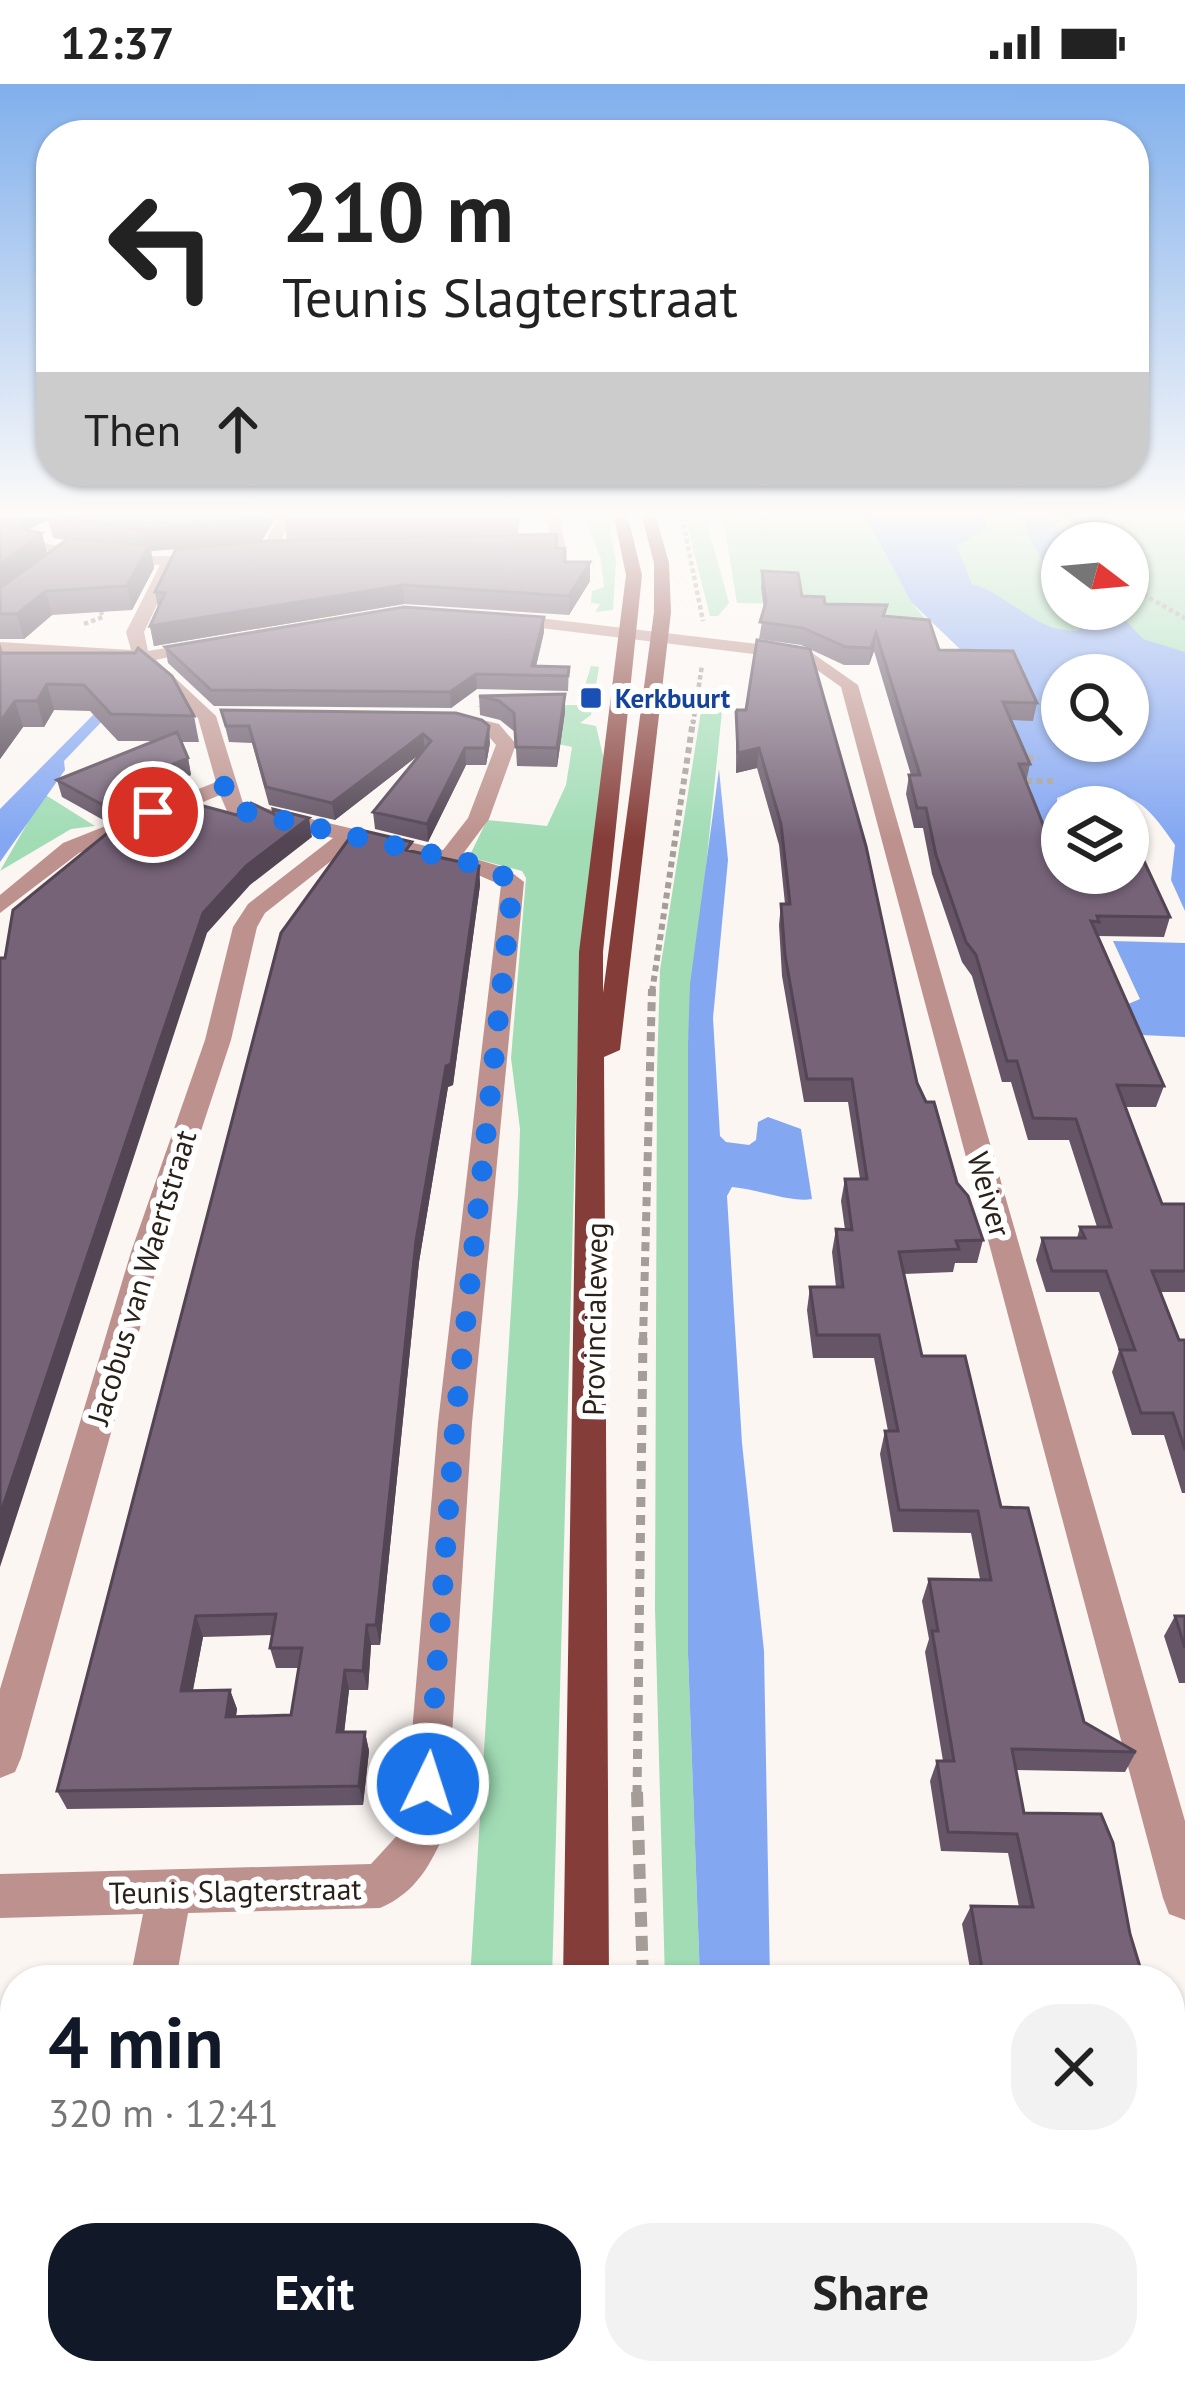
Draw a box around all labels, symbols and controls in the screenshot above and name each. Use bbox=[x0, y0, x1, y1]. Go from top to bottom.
text: 12:37 bbox=[60, 13, 174, 71]
text: 210 m bbox=[282, 156, 514, 265]
icon: left bbox=[84, 168, 240, 324]
text: Teunis Slagterstraat bbox=[282, 262, 738, 332]
icon: ahead bbox=[205, 396, 271, 462]
text: Then bbox=[84, 400, 181, 458]
north arrow bbox=[1041, 522, 1149, 630]
map controls bbox=[1041, 522, 1149, 894]
button: search bbox=[1041, 654, 1149, 762]
place label: Kerkbuurt bbox=[615, 681, 731, 715]
marker: Kerkbuurt bbox=[578, 685, 604, 711]
pin bbox=[102, 761, 204, 863]
icon: arrive bbox=[120, 779, 186, 845]
button: layers bbox=[1041, 786, 1149, 894]
street label: Jacobus van Waertstraat bbox=[77, 1125, 204, 1431]
street label: Weiver bbox=[959, 1147, 1021, 1241]
street label: Provincialeweg bbox=[573, 1222, 615, 1416]
position arrow bbox=[365, 1721, 491, 1847]
street label: Teunis Slagterstraat bbox=[108, 1868, 362, 1912]
text: 4 min bbox=[48, 1995, 224, 2088]
button: close bbox=[1011, 2004, 1137, 2130]
text: 320 m · 12:41 bbox=[48, 2087, 279, 2138]
button: Exit bbox=[48, 2223, 581, 2361]
button: Share bbox=[605, 2223, 1137, 2361]

